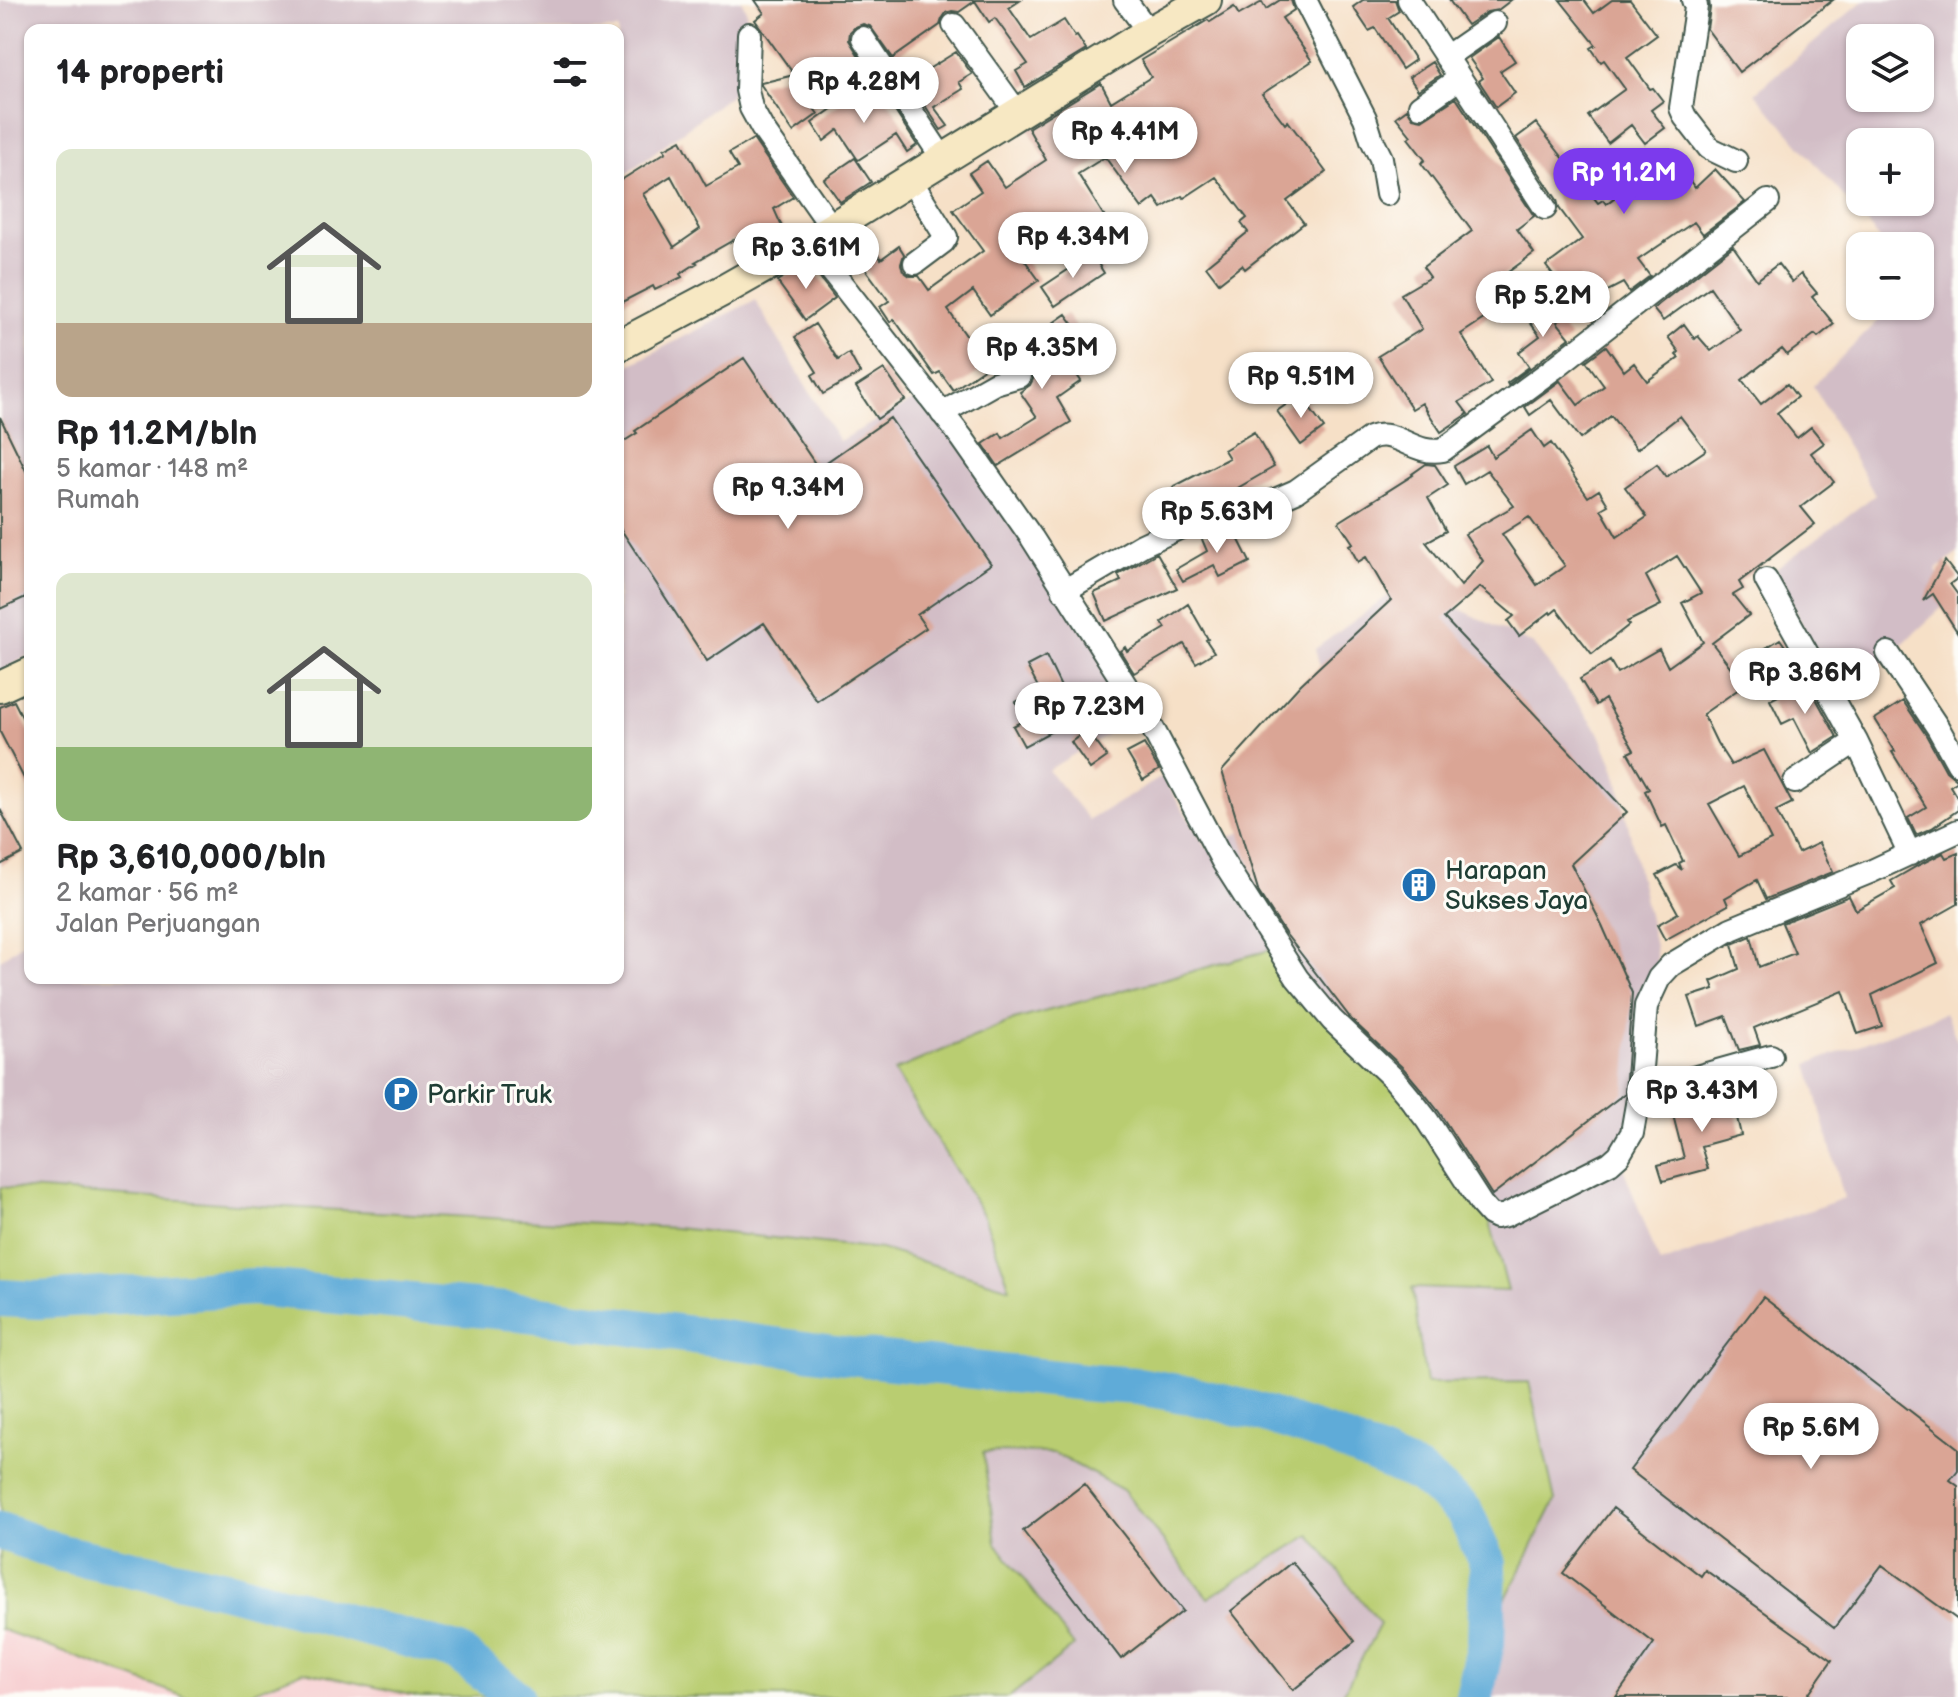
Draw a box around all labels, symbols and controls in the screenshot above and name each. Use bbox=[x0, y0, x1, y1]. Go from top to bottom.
map controls bbox=[1846, 24, 1934, 320]
button: layers bbox=[1846, 24, 1934, 112]
icon: filters bbox=[548, 50, 592, 94]
text: 14 properti bbox=[56, 52, 224, 93]
pin: Rp 4.28M bbox=[781, 57, 947, 125]
text: Rp 4.28M bbox=[807, 67, 921, 98]
pin: Rp 4.41M bbox=[1042, 107, 1208, 175]
text: Rp 4.41M bbox=[1071, 117, 1179, 148]
button: + bbox=[1846, 128, 1934, 216]
pin: Rp 11.2M bbox=[1541, 148, 1707, 216]
text: Rp 11.2M bbox=[1571, 158, 1677, 189]
icon: home bbox=[252, 201, 396, 345]
pin: Rp 4.34M bbox=[990, 212, 1156, 280]
text: Rp 4.34M bbox=[1016, 222, 1130, 253]
pin: Rp 3.61M bbox=[723, 223, 889, 291]
button: − bbox=[1846, 232, 1934, 320]
text: Rp 3.61M bbox=[751, 233, 861, 264]
pin: Rp 5.2M bbox=[1469, 271, 1617, 339]
text: Rp 5.2M bbox=[1494, 281, 1592, 312]
pin: Rp 4.35M bbox=[959, 323, 1125, 391]
text: Rp 4.35M bbox=[985, 333, 1099, 364]
pin: Rp 9.51M bbox=[1218, 352, 1384, 420]
text: Rp 9.51M bbox=[1246, 362, 1356, 393]
text: Rp 11.2M/bln bbox=[56, 413, 258, 454]
text: 5 kamar · 148 m² bbox=[56, 454, 248, 485]
pin: Rp 9.34M bbox=[705, 463, 871, 531]
text: Rp 9.34M bbox=[731, 473, 845, 504]
text: Rumah bbox=[56, 485, 140, 516]
pin: Rp 5.63M bbox=[1134, 487, 1300, 555]
text: Rp 5.63M bbox=[1160, 497, 1274, 528]
icon: home bbox=[252, 625, 396, 769]
pin: Rp 3.86M bbox=[1722, 648, 1888, 716]
text: Rp 3.86M bbox=[1748, 658, 1862, 689]
pin: Rp 7.23M bbox=[1006, 682, 1172, 750]
text: Rp 7.23M bbox=[1033, 692, 1145, 723]
text: Rp 3,610,000/bln bbox=[56, 837, 326, 878]
place label: Harapan Sukses Jaya bbox=[1445, 856, 1588, 917]
building icon: Harapan Sukses Jaya bbox=[1400, 866, 1438, 904]
text: 2 kamar · 56 m² bbox=[56, 878, 238, 909]
text: Jalan Perjuangan bbox=[56, 909, 260, 940]
pin: Rp 3.43M bbox=[1619, 1066, 1785, 1134]
parking icon: Parkir Truk bbox=[382, 1075, 420, 1113]
text: Rp 3.43M bbox=[1645, 1076, 1759, 1107]
place label: Parkir Truk bbox=[427, 1080, 552, 1111]
pin: Rp 5.6M bbox=[1737, 1403, 1885, 1471]
text: Rp 5.6M bbox=[1762, 1413, 1860, 1444]

